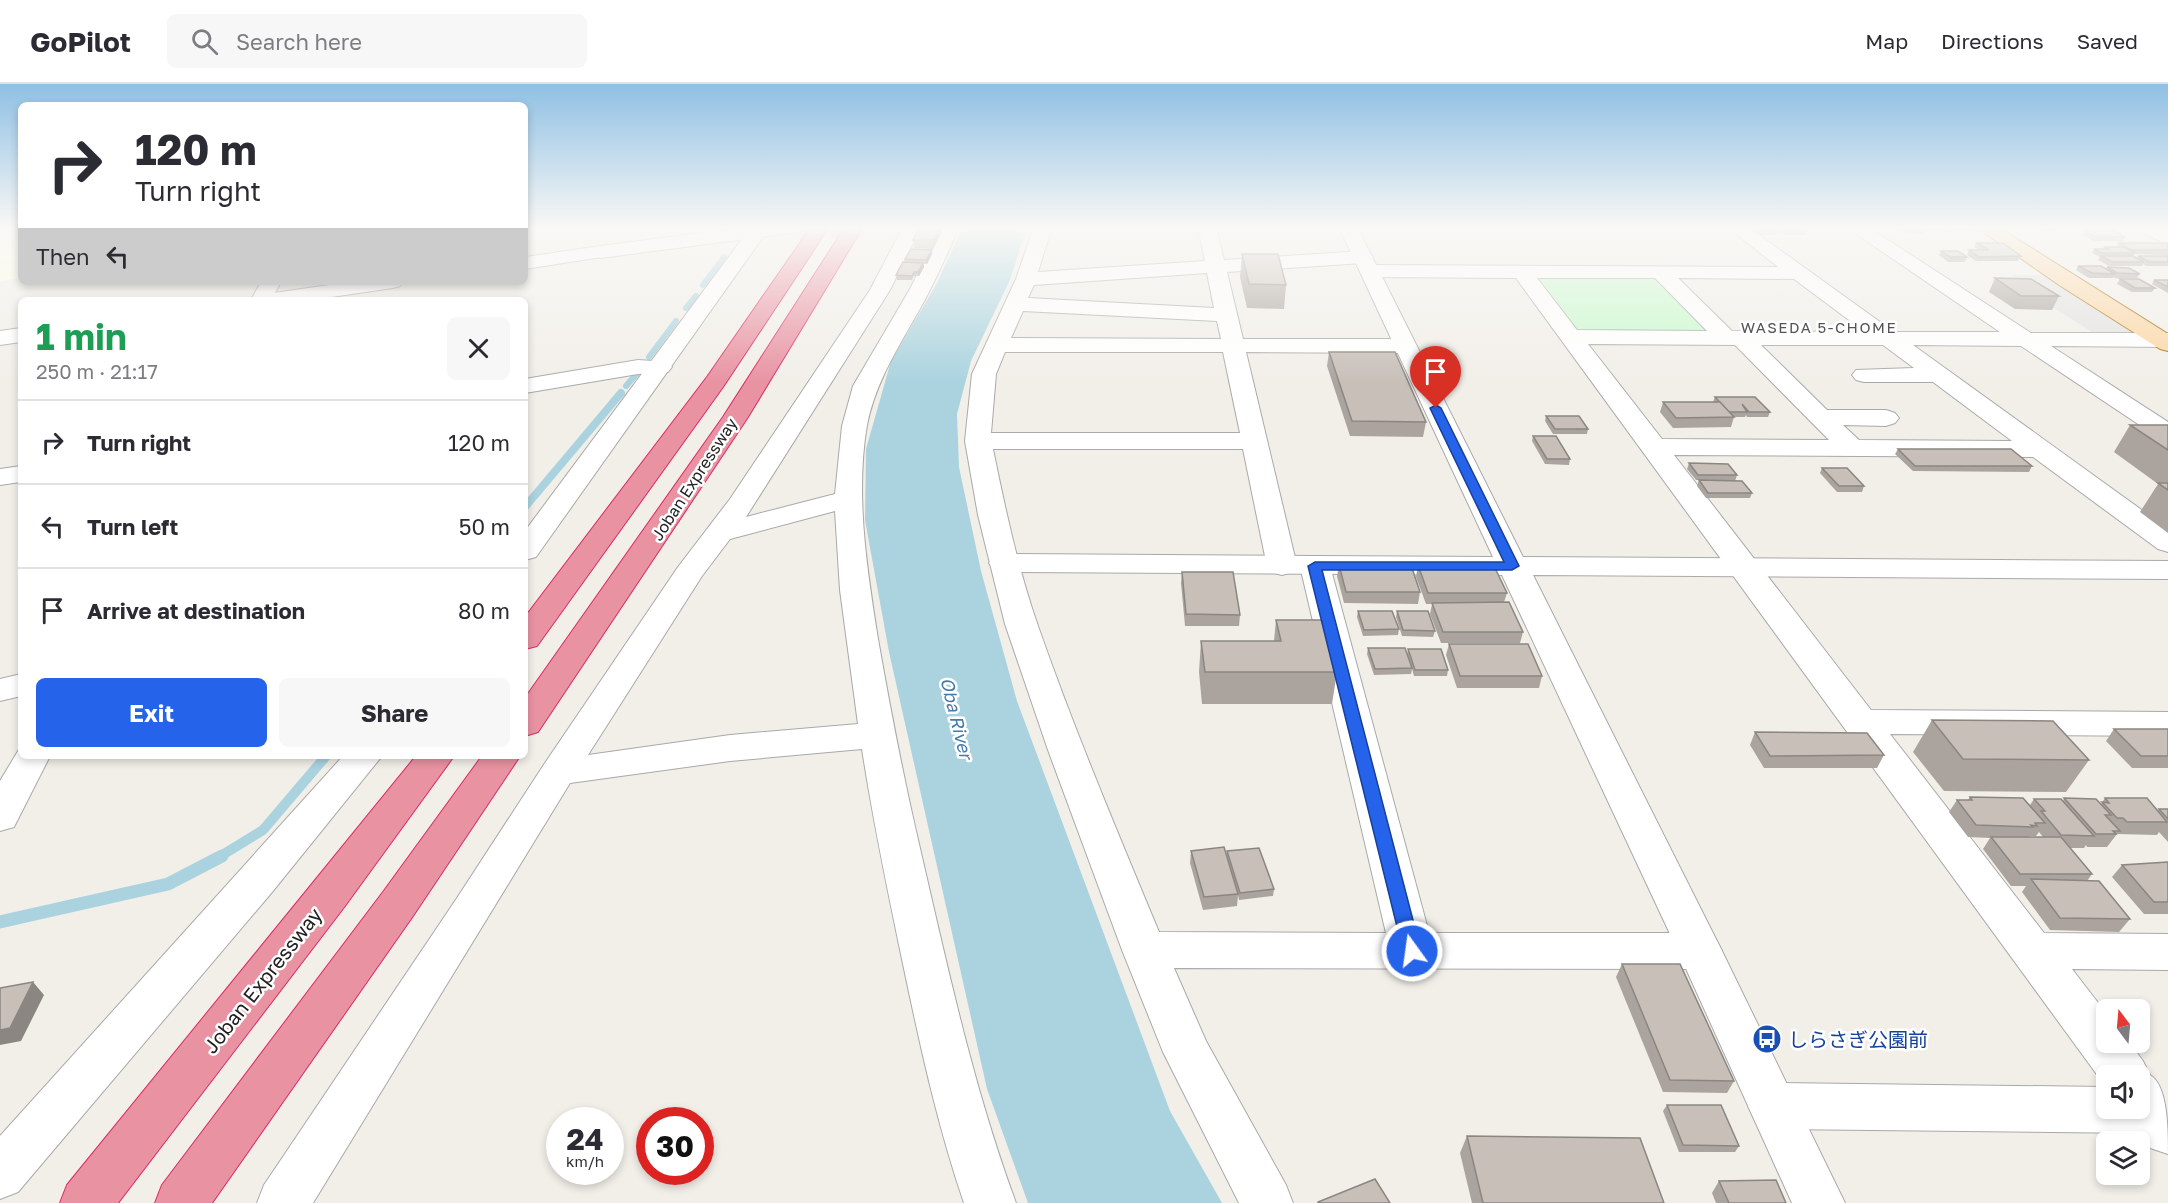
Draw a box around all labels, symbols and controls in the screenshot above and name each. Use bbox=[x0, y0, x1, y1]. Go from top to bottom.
search box bbox=[167, 14, 587, 68]
text: GoPilot bbox=[30, 25, 131, 58]
icon: search bbox=[188, 25, 221, 58]
text: Search here bbox=[236, 28, 362, 55]
text: Map bbox=[1865, 28, 1908, 54]
text: Directions bbox=[1941, 28, 2044, 54]
text: Saved bbox=[2077, 28, 2138, 54]
text: 120 m bbox=[135, 124, 257, 174]
icon: right bbox=[36, 126, 114, 204]
text: Turn right bbox=[135, 175, 261, 207]
icon: left bbox=[101, 240, 134, 273]
text: Then bbox=[36, 243, 89, 270]
text: 1 min bbox=[36, 315, 127, 358]
button: close bbox=[447, 317, 510, 380]
district label: WASEDA 5-CHOME bbox=[1741, 318, 1897, 336]
pin bbox=[1410, 346, 1461, 408]
icon: arrive bbox=[1419, 355, 1452, 388]
text: 250 m · 21:17 bbox=[36, 359, 158, 383]
street label: Joban Expressway bbox=[647, 414, 741, 544]
icon: right bbox=[36, 426, 69, 459]
text: Turn right bbox=[87, 429, 191, 456]
text: 120 m bbox=[448, 429, 510, 456]
icon: left bbox=[36, 510, 69, 543]
text: Turn left bbox=[87, 513, 178, 540]
text: 50 m bbox=[459, 513, 510, 540]
icon: arrive bbox=[36, 594, 69, 627]
text: Arrive at destination bbox=[87, 597, 305, 624]
text: 80 m bbox=[458, 597, 510, 624]
water label: Oba River bbox=[936, 675, 978, 764]
button: Exit bbox=[36, 678, 267, 747]
button: Share bbox=[279, 678, 510, 747]
street label: Joban Expressway bbox=[198, 903, 326, 1057]
position arrow bbox=[1380, 919, 1444, 983]
north arrow bbox=[2096, 999, 2150, 1053]
map controls bbox=[2096, 999, 2150, 1185]
bus stop icon: しらさぎ公園前 bbox=[1751, 1023, 1783, 1055]
place label: しらさぎ公園前 bbox=[1788, 1027, 1928, 1051]
button: sound bbox=[2096, 1065, 2150, 1119]
speed limit sign: 30 bbox=[636, 1107, 714, 1185]
text: 24 bbox=[566, 1121, 604, 1157]
button: layers bbox=[2096, 1131, 2150, 1185]
text: km/h bbox=[566, 1152, 604, 1170]

